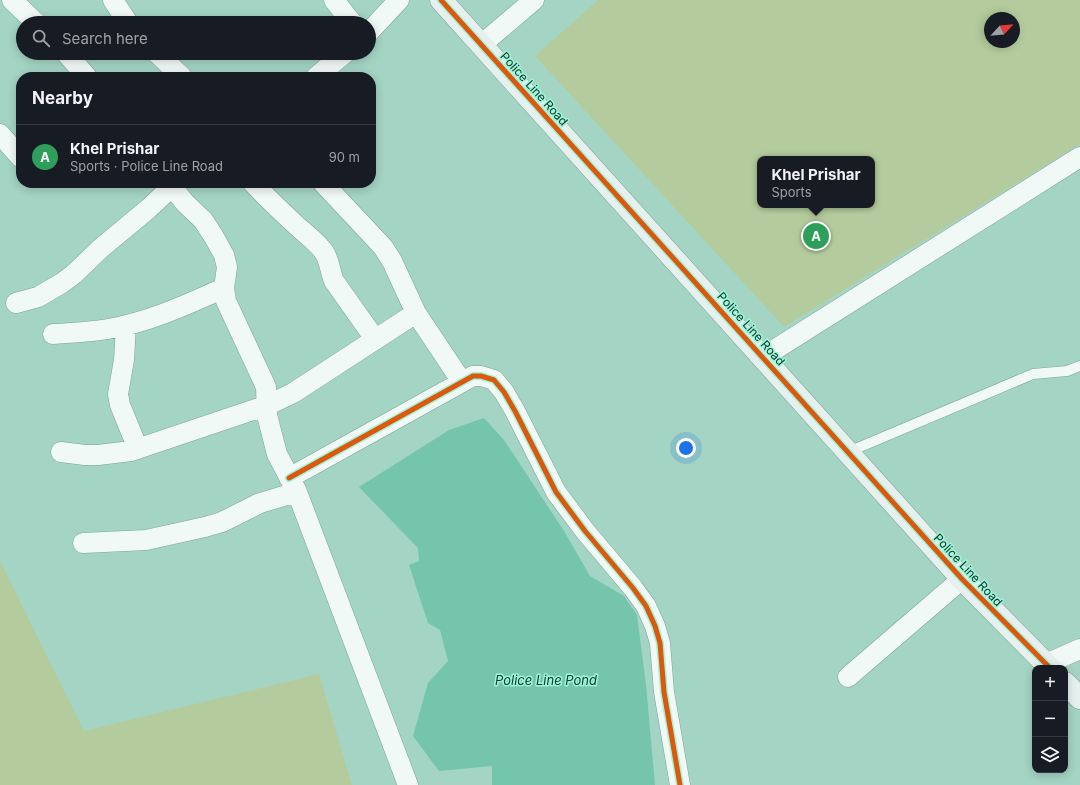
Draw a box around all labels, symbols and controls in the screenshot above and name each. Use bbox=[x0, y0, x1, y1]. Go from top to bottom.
north arrow bbox=[984, 12, 1020, 48]
search box bbox=[16, 16, 376, 60]
icon: search bbox=[30, 27, 52, 49]
text: Search here bbox=[62, 29, 148, 48]
street label: Police Line Road bbox=[497, 49, 571, 129]
text: Nearby bbox=[32, 88, 93, 108]
text: Khel Prishar bbox=[70, 139, 159, 158]
text: A bbox=[40, 149, 50, 165]
text: 90 m bbox=[329, 149, 360, 165]
popup bbox=[757, 156, 875, 208]
text: Sports · Police Line Road bbox=[70, 158, 223, 174]
text: Khel Prishar bbox=[771, 165, 861, 184]
text: Sports bbox=[771, 184, 812, 200]
pin: A bbox=[803, 221, 829, 251]
street label: Police Line Road bbox=[714, 289, 788, 369]
your location bbox=[676, 438, 696, 458]
street label: Police Line Road bbox=[931, 530, 1006, 609]
map controls bbox=[1032, 665, 1068, 773]
button: + bbox=[1032, 665, 1068, 701]
water label: Police Line Pond bbox=[495, 672, 597, 688]
button: − bbox=[1032, 701, 1068, 737]
button: layers bbox=[1032, 737, 1068, 773]

